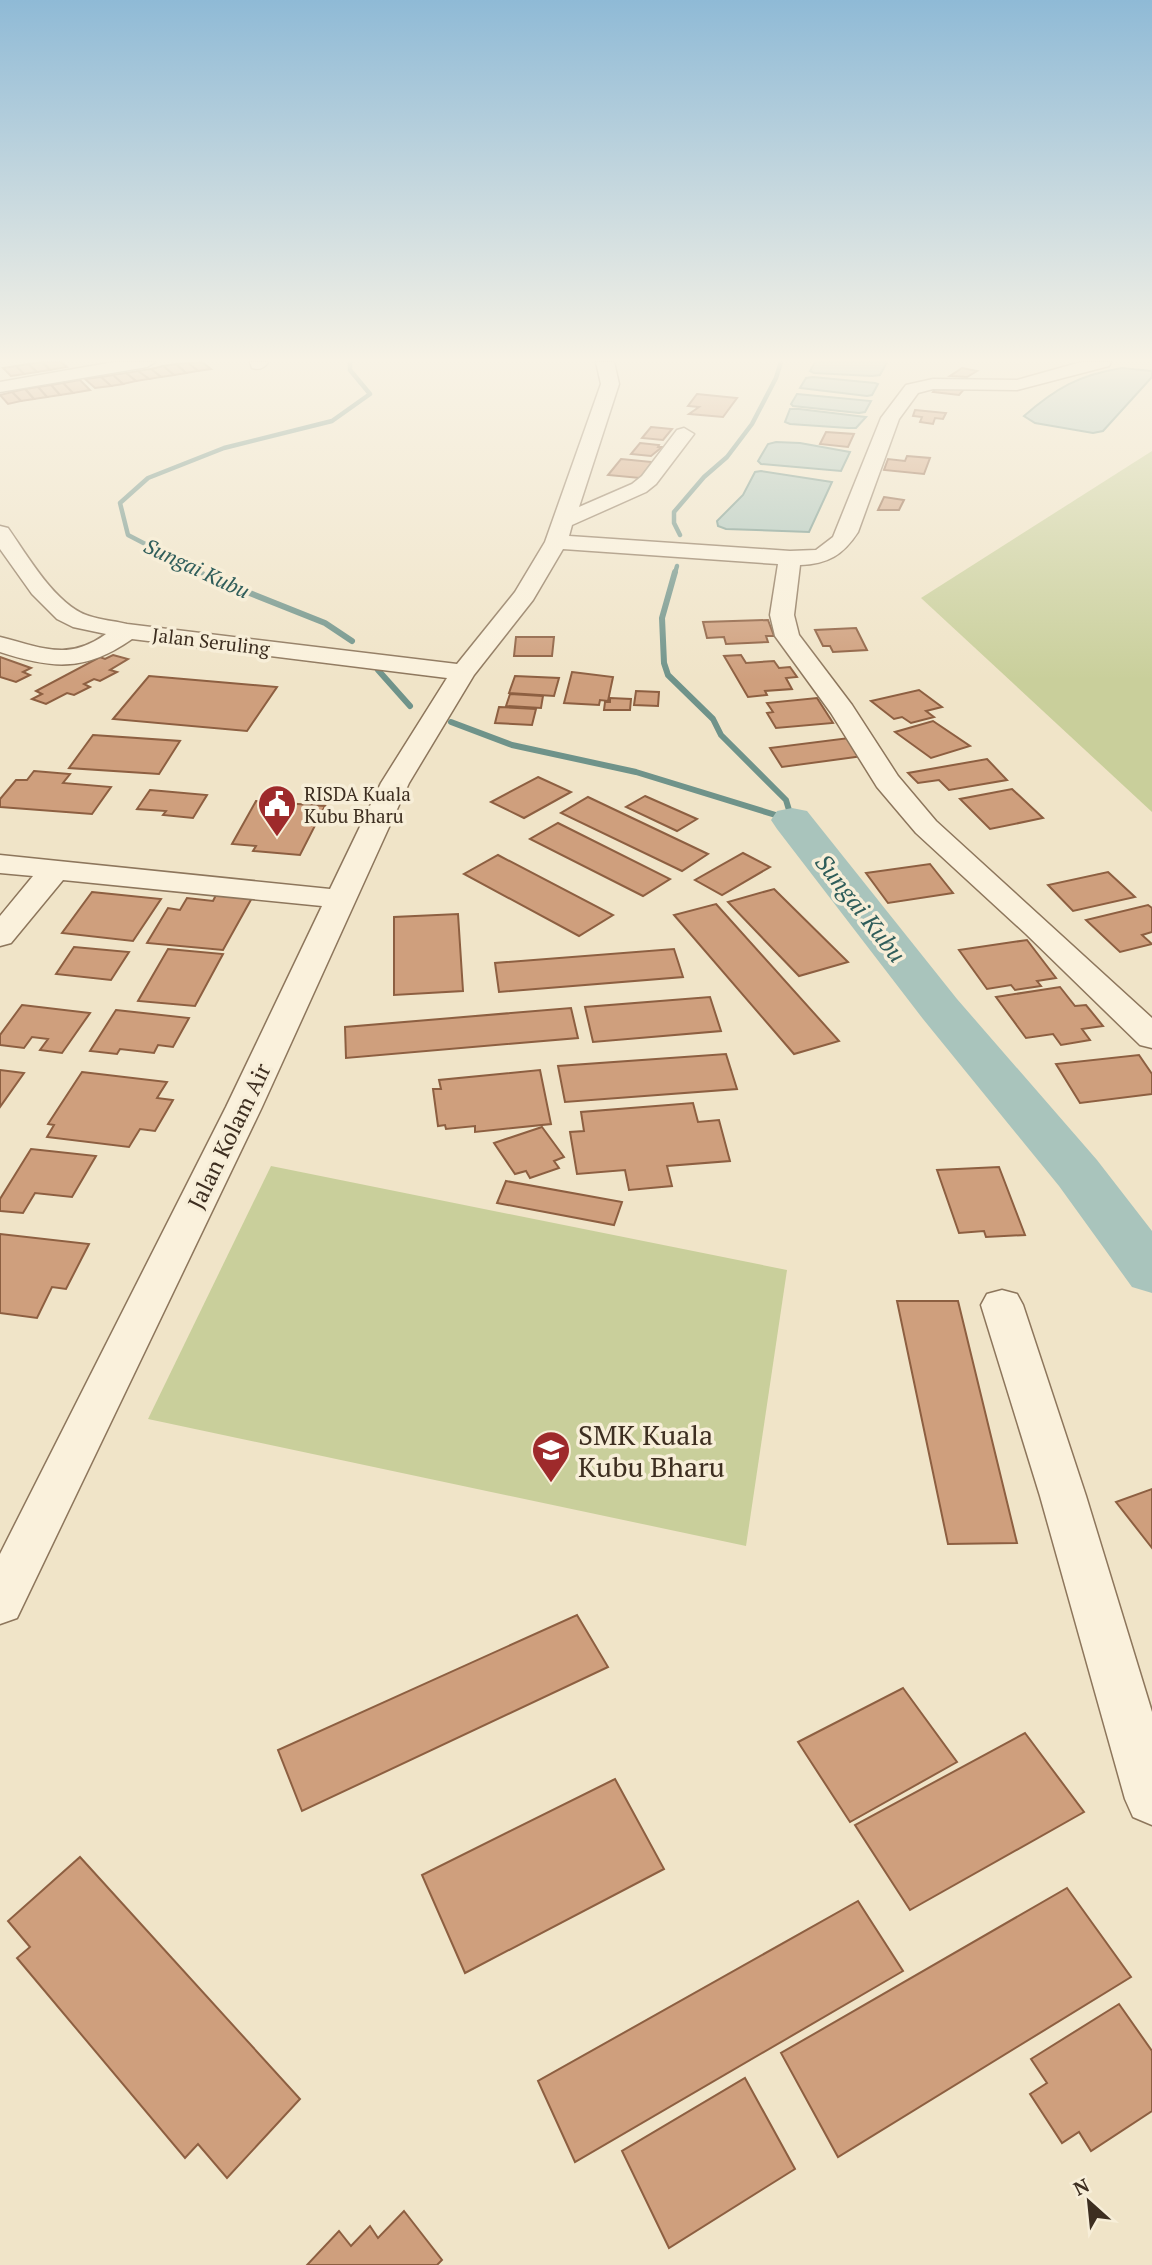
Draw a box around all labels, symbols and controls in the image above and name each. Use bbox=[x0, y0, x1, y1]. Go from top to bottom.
water label: Sungai Kubu bbox=[140, 531, 254, 605]
street label: Jalan Seruling bbox=[151, 621, 272, 661]
place label: RISDA Kuala Kubu Bharu bbox=[304, 781, 411, 828]
public building icon: RISDA Kuala Kubu Bharu bbox=[256, 783, 298, 838]
water label: Sungai Kubu bbox=[809, 847, 913, 969]
street label: Jalan Kolam Air bbox=[180, 1058, 278, 1214]
place label: SMK Kuala Kubu Bharu bbox=[578, 1416, 725, 1485]
school or university icon: SMK Kuala Kubu Bharu bbox=[530, 1429, 572, 1484]
north arrow bbox=[1054, 2167, 1124, 2237]
text: N bbox=[1069, 2172, 1094, 2201]

